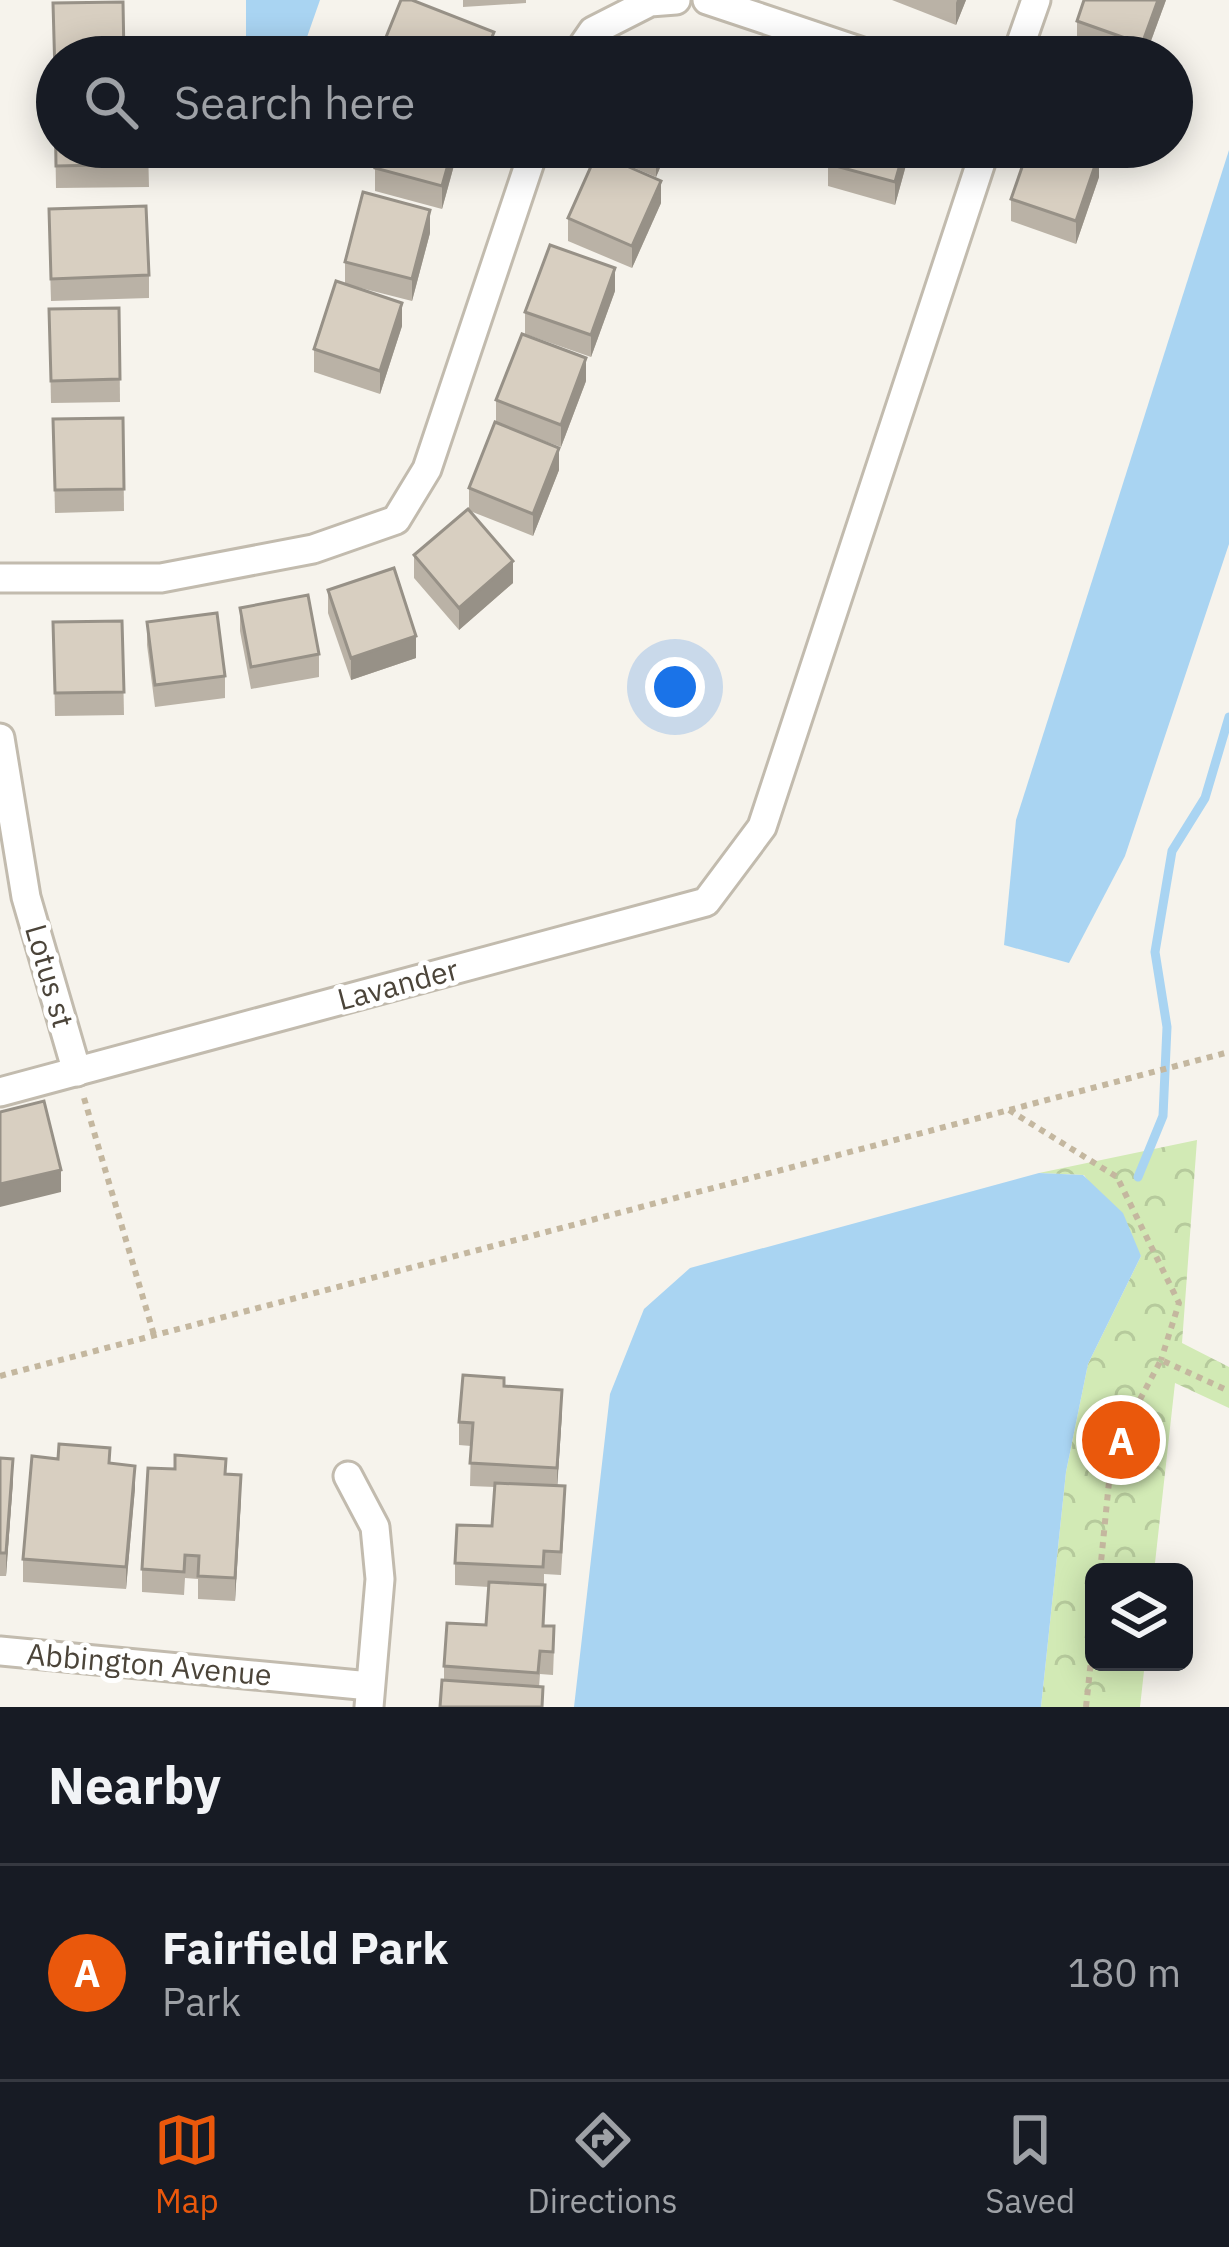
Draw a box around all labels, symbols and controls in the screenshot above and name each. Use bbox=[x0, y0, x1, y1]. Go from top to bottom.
search box bbox=[36, 36, 1193, 168]
icon: search bbox=[78, 69, 144, 135]
text: Search here bbox=[174, 73, 415, 131]
your location bbox=[645, 657, 705, 717]
street label: Lotus st bbox=[17, 919, 84, 1032]
street label: Lavander bbox=[333, 949, 462, 1018]
pin: A bbox=[1082, 1395, 1160, 1485]
map controls bbox=[1085, 1563, 1193, 1671]
button: layers bbox=[1085, 1563, 1193, 1671]
street label: Abbington Avenue bbox=[25, 1633, 273, 1694]
text: Nearby bbox=[48, 1752, 221, 1818]
text: Fairfield Park bbox=[162, 1918, 448, 1976]
text: A bbox=[74, 1947, 100, 1998]
text: 180 m bbox=[1068, 1947, 1181, 1998]
text: Park bbox=[162, 1976, 241, 2027]
tab: Map bbox=[154, 2107, 220, 2222]
tab: Directions bbox=[528, 2107, 678, 2222]
tab: Saved bbox=[985, 2107, 1075, 2222]

